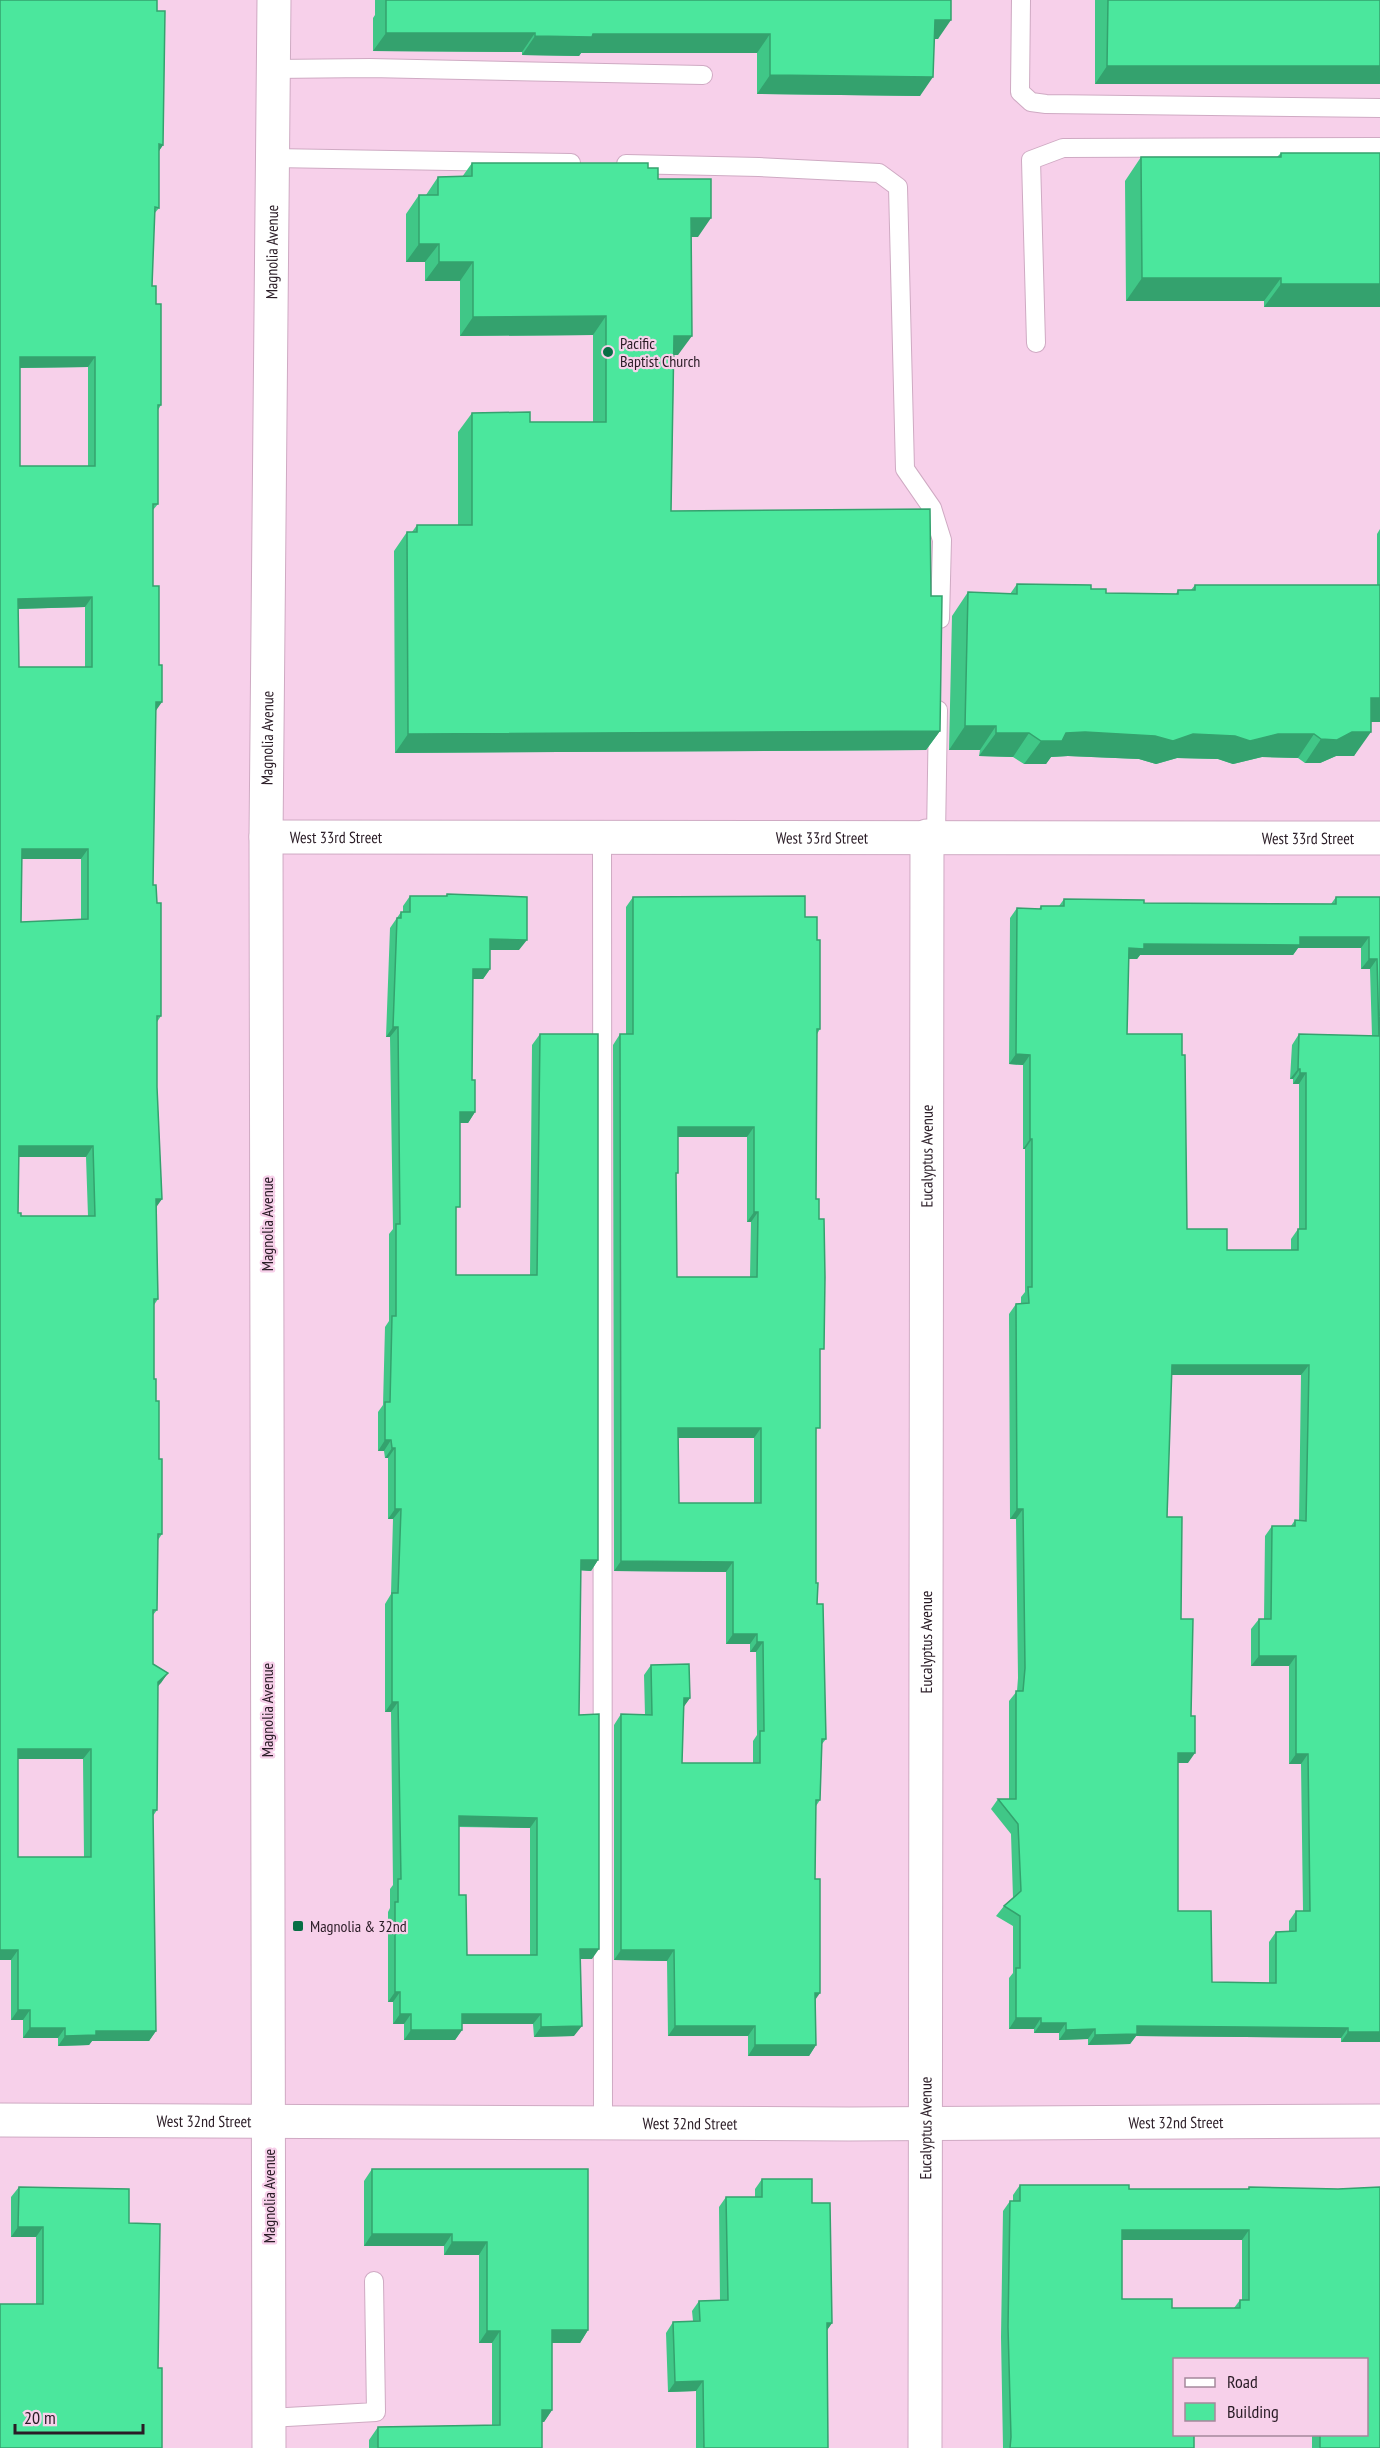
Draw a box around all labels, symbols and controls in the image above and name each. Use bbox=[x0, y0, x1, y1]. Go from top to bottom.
street label: Magnolia Avenue bbox=[261, 205, 282, 299]
place label: Pacific Baptist Church bbox=[620, 333, 700, 371]
marker: Pacific Baptist Church bbox=[601, 345, 615, 359]
street label: Magnolia Avenue bbox=[256, 691, 277, 785]
street label: West 33rd Street bbox=[290, 827, 383, 847]
street label: West 33rd Street bbox=[776, 827, 869, 848]
street label: West 33rd Street bbox=[1262, 828, 1355, 848]
street label: Eucalyptus Avenue bbox=[917, 1105, 937, 1207]
street label: Magnolia Avenue bbox=[257, 1177, 277, 1271]
street label: Eucalyptus Avenue bbox=[916, 1591, 936, 1693]
street label: Magnolia Avenue bbox=[257, 1663, 277, 1757]
place label: Magnolia & 32nd bbox=[310, 1916, 407, 1936]
marker: Magnolia & 32nd bbox=[291, 1919, 305, 1933]
street label: Eucalyptus Avenue bbox=[915, 2077, 935, 2179]
street label: West 32nd Street bbox=[156, 2111, 252, 2131]
street label: West 32nd Street bbox=[1128, 2112, 1224, 2132]
street label: West 32nd Street bbox=[642, 2113, 738, 2133]
street label: Magnolia Avenue bbox=[259, 2149, 279, 2243]
legend bbox=[1173, 2358, 1368, 2436]
text: Road bbox=[1227, 2370, 1258, 2393]
scale bar bbox=[15, 2397, 142, 2435]
text: Building bbox=[1227, 2400, 1279, 2423]
text: 20 m bbox=[24, 2406, 56, 2429]

